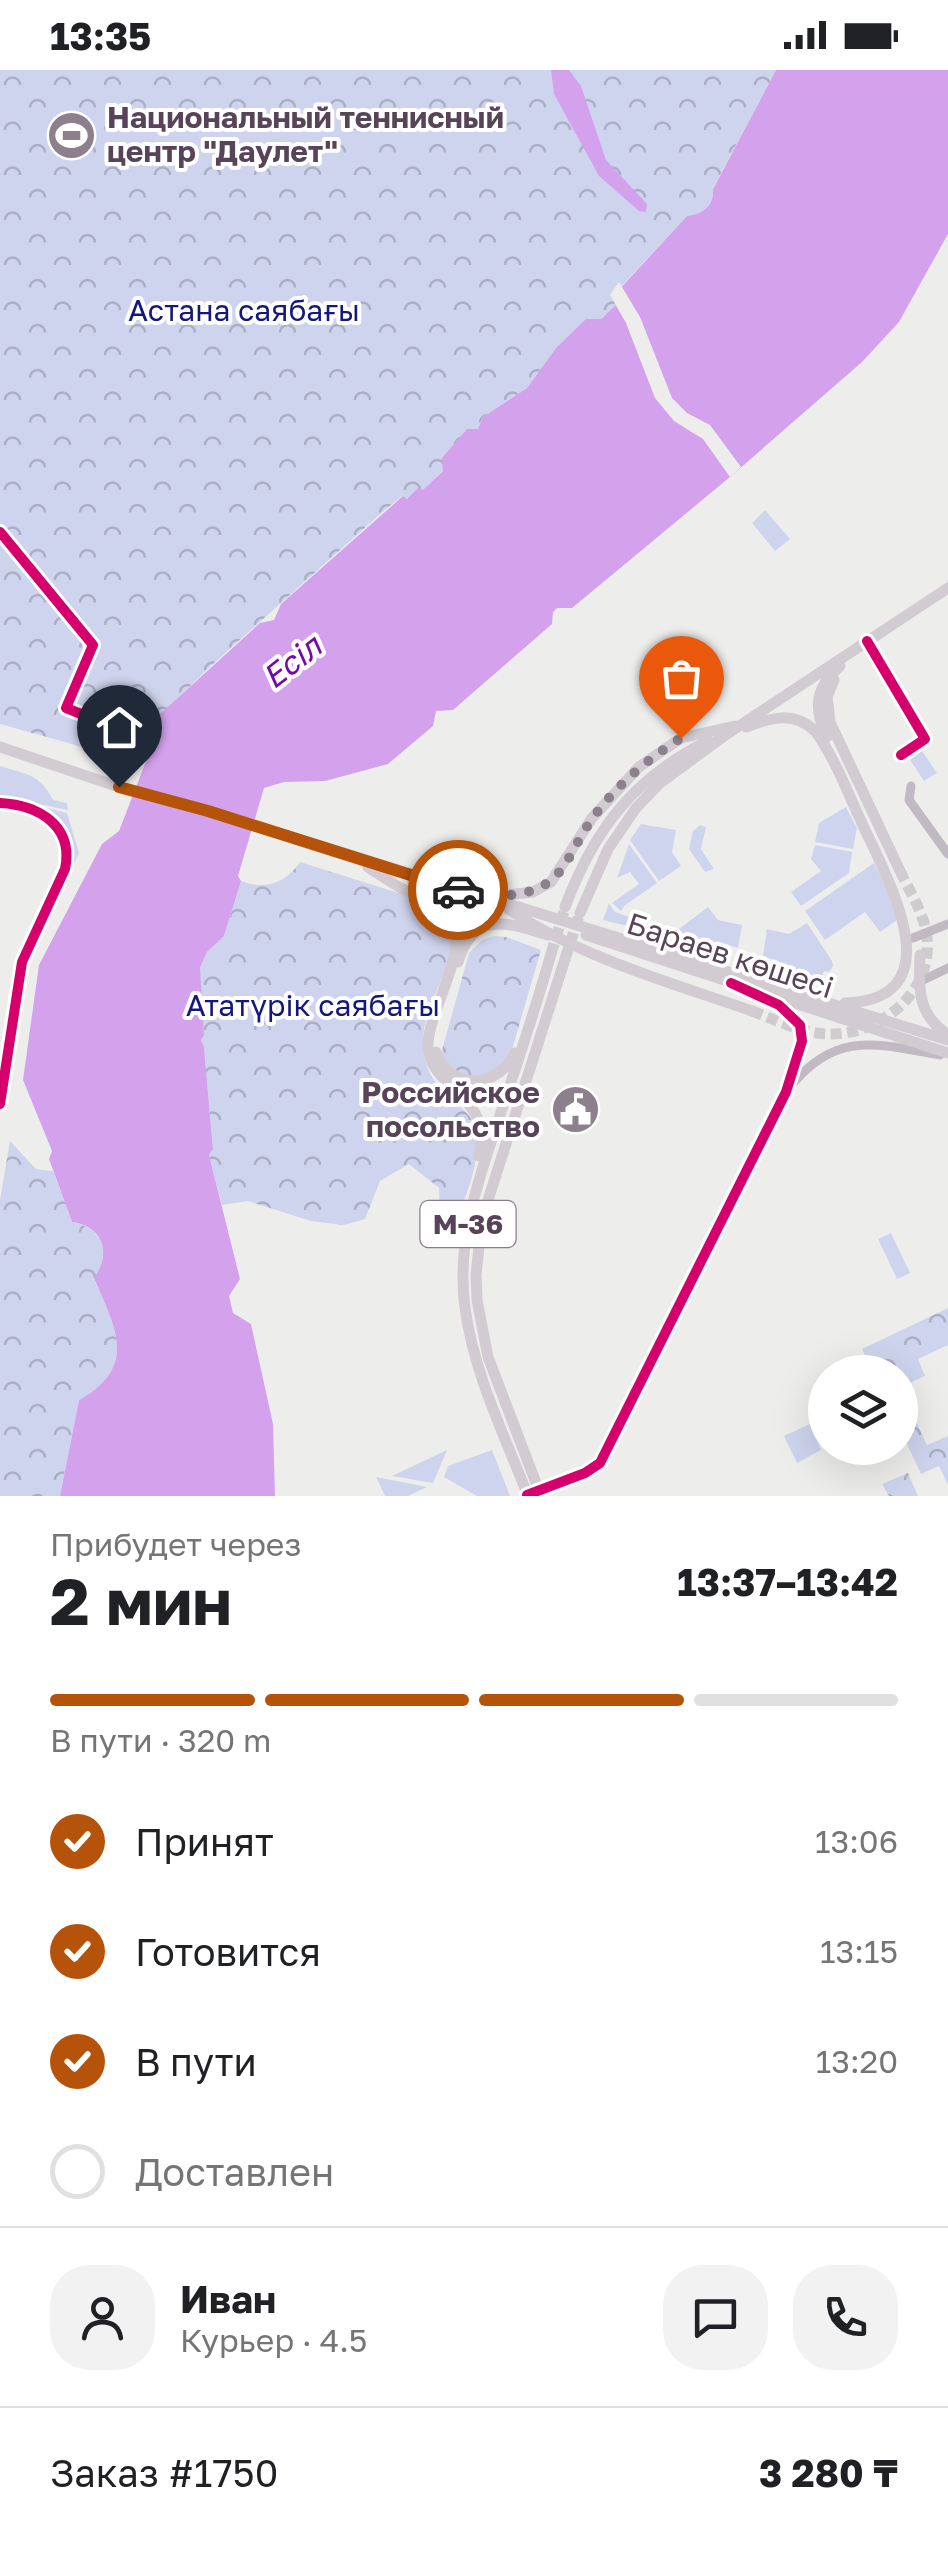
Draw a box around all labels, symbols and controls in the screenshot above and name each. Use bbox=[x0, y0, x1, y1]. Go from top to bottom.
text: 13:35 bbox=[50, 13, 151, 58]
place label: Национальный теннисный центр "Даулет" bbox=[107, 99, 504, 169]
sports icon: Национальный теннисный центр "Даулет" bbox=[46, 109, 98, 161]
park label: Астана саябағы bbox=[128, 292, 360, 328]
water label: Есіл bbox=[254, 625, 330, 696]
pin bbox=[639, 636, 724, 739]
icon: bag bbox=[654, 651, 709, 706]
pin bbox=[77, 685, 162, 788]
icon: home bbox=[92, 700, 147, 755]
courier bbox=[408, 840, 508, 940]
icon: car bbox=[431, 863, 486, 918]
street label: Бараев көшесі bbox=[623, 905, 838, 1005]
park label: Ататүрік саябағы bbox=[186, 987, 440, 1023]
place label: Российское посольство bbox=[361, 1074, 540, 1144]
public building icon: Российское посольство bbox=[549, 1084, 601, 1136]
road number: M-36 bbox=[420, 1201, 516, 1247]
map controls bbox=[808, 1355, 918, 1465]
button: layers bbox=[808, 1355, 918, 1465]
text: Прибудет через bbox=[50, 1525, 301, 1563]
text: 13:37–13:42 bbox=[677, 1559, 898, 1604]
text: 2 мин bbox=[50, 1561, 232, 1639]
text: В пути · 320 m bbox=[50, 1721, 271, 1759]
icon: check bbox=[50, 1814, 105, 1869]
text: Принят bbox=[135, 1819, 274, 1864]
text: 13:06 bbox=[815, 1822, 898, 1860]
icon: check bbox=[50, 1924, 105, 1979]
text: Готовится bbox=[135, 1929, 321, 1974]
text: 13:15 bbox=[820, 1932, 898, 1970]
icon: check bbox=[50, 2034, 105, 2089]
text: В пути bbox=[135, 2039, 257, 2084]
text: 13:20 bbox=[816, 2042, 898, 2080]
text: Доставлен bbox=[135, 2149, 334, 2194]
button: person bbox=[50, 2265, 155, 2370]
button: chat bbox=[663, 2265, 768, 2370]
button: phone bbox=[793, 2265, 898, 2370]
text: Иван bbox=[180, 2276, 276, 2321]
text: Курьер · 4.5 bbox=[180, 2321, 367, 2359]
text: Заказ #1750 bbox=[50, 2450, 278, 2495]
text: 3 280 ₸ bbox=[759, 2450, 898, 2495]

